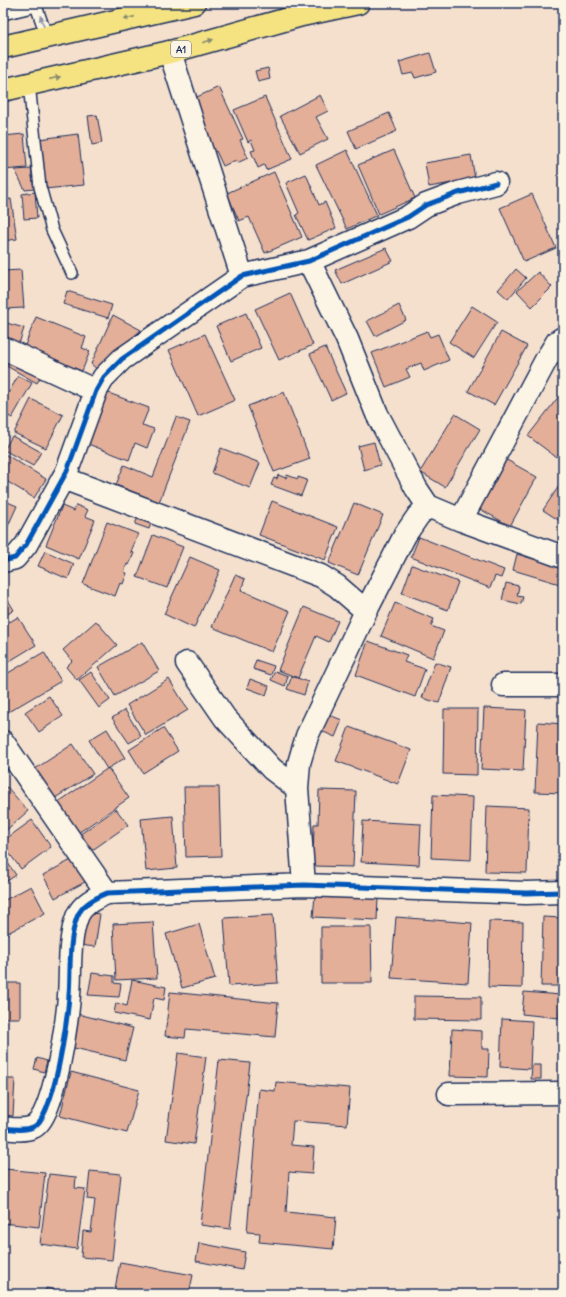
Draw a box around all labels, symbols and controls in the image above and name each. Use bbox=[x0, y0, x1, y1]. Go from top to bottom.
one-way arrow bbox=[38, 15, 44, 27]
one-way arrow bbox=[123, 15, 135, 21]
one-way arrow bbox=[203, 38, 215, 44]
road number: A1 bbox=[171, 41, 191, 57]
one-way arrow bbox=[49, 75, 61, 81]

